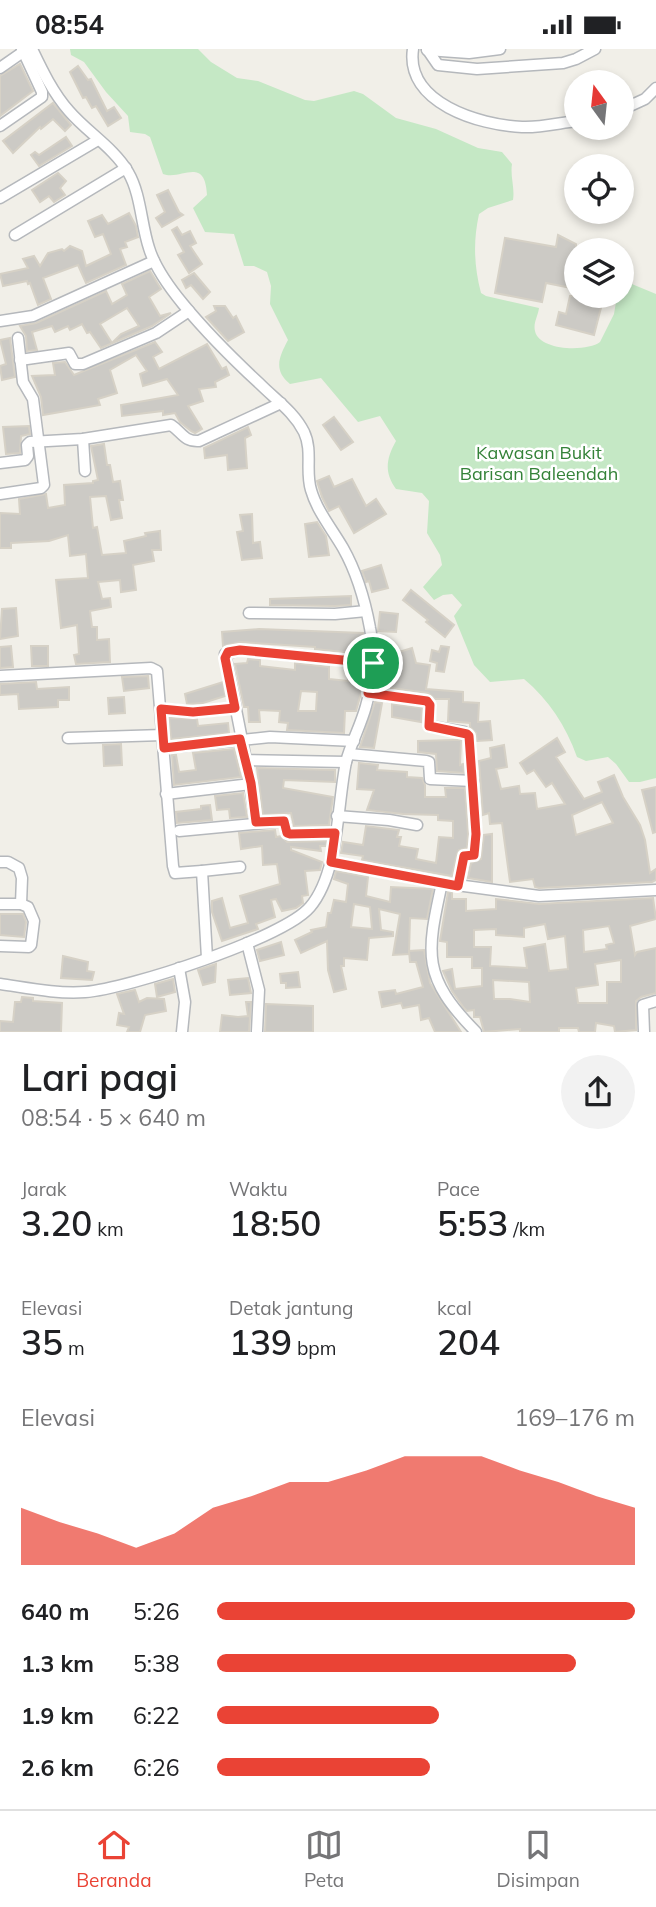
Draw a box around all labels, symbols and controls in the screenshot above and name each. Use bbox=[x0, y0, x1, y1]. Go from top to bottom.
text: 08:54 bbox=[35, 8, 104, 41]
north arrow bbox=[564, 70, 634, 140]
map controls bbox=[564, 70, 634, 308]
button: locate bbox=[564, 154, 634, 224]
button: layers bbox=[564, 238, 634, 308]
park label: Kawasan Bukit Barisan Baleendah bbox=[460, 441, 618, 485]
pin bbox=[343, 633, 403, 693]
icon: arrive bbox=[354, 644, 392, 682]
text: Lari pagi bbox=[21, 1053, 178, 1101]
button: share bbox=[561, 1055, 635, 1129]
text: 08:54 · 5 × 640 m bbox=[21, 1103, 206, 1132]
text: Jarak bbox=[21, 1177, 67, 1201]
text: Waktu bbox=[229, 1177, 288, 1201]
text: Pace bbox=[437, 1177, 480, 1201]
text: 3.20 bbox=[21, 1201, 92, 1245]
text: 18:50 bbox=[229, 1201, 321, 1245]
text: 5:53 bbox=[437, 1201, 508, 1245]
text: km bbox=[92, 1217, 124, 1241]
text: /km bbox=[508, 1217, 545, 1241]
text: Elevasi bbox=[21, 1296, 82, 1320]
text: Detak jantung bbox=[229, 1296, 354, 1320]
text: kcal bbox=[437, 1296, 472, 1320]
text: 35 bbox=[21, 1320, 63, 1364]
text: 139 bbox=[229, 1320, 292, 1364]
text: 204 bbox=[437, 1320, 500, 1364]
text: m bbox=[63, 1336, 85, 1360]
text: bpm bbox=[292, 1336, 336, 1360]
text: Elevasi bbox=[21, 1403, 95, 1432]
text: 169–176 m bbox=[514, 1403, 635, 1432]
text: 640 m bbox=[21, 1597, 89, 1626]
text: 5:26 bbox=[133, 1597, 180, 1626]
text: 1.3 km bbox=[21, 1649, 94, 1678]
text: 5:38 bbox=[133, 1649, 180, 1678]
text: 1.9 km bbox=[21, 1701, 94, 1730]
text: 6:22 bbox=[133, 1701, 180, 1730]
text: 2.6 km bbox=[21, 1753, 94, 1782]
text: 6:26 bbox=[133, 1753, 180, 1782]
tab: Beranda bbox=[76, 1826, 152, 1892]
tab: Peta bbox=[304, 1826, 344, 1892]
tab: Disimpan bbox=[497, 1826, 580, 1892]

